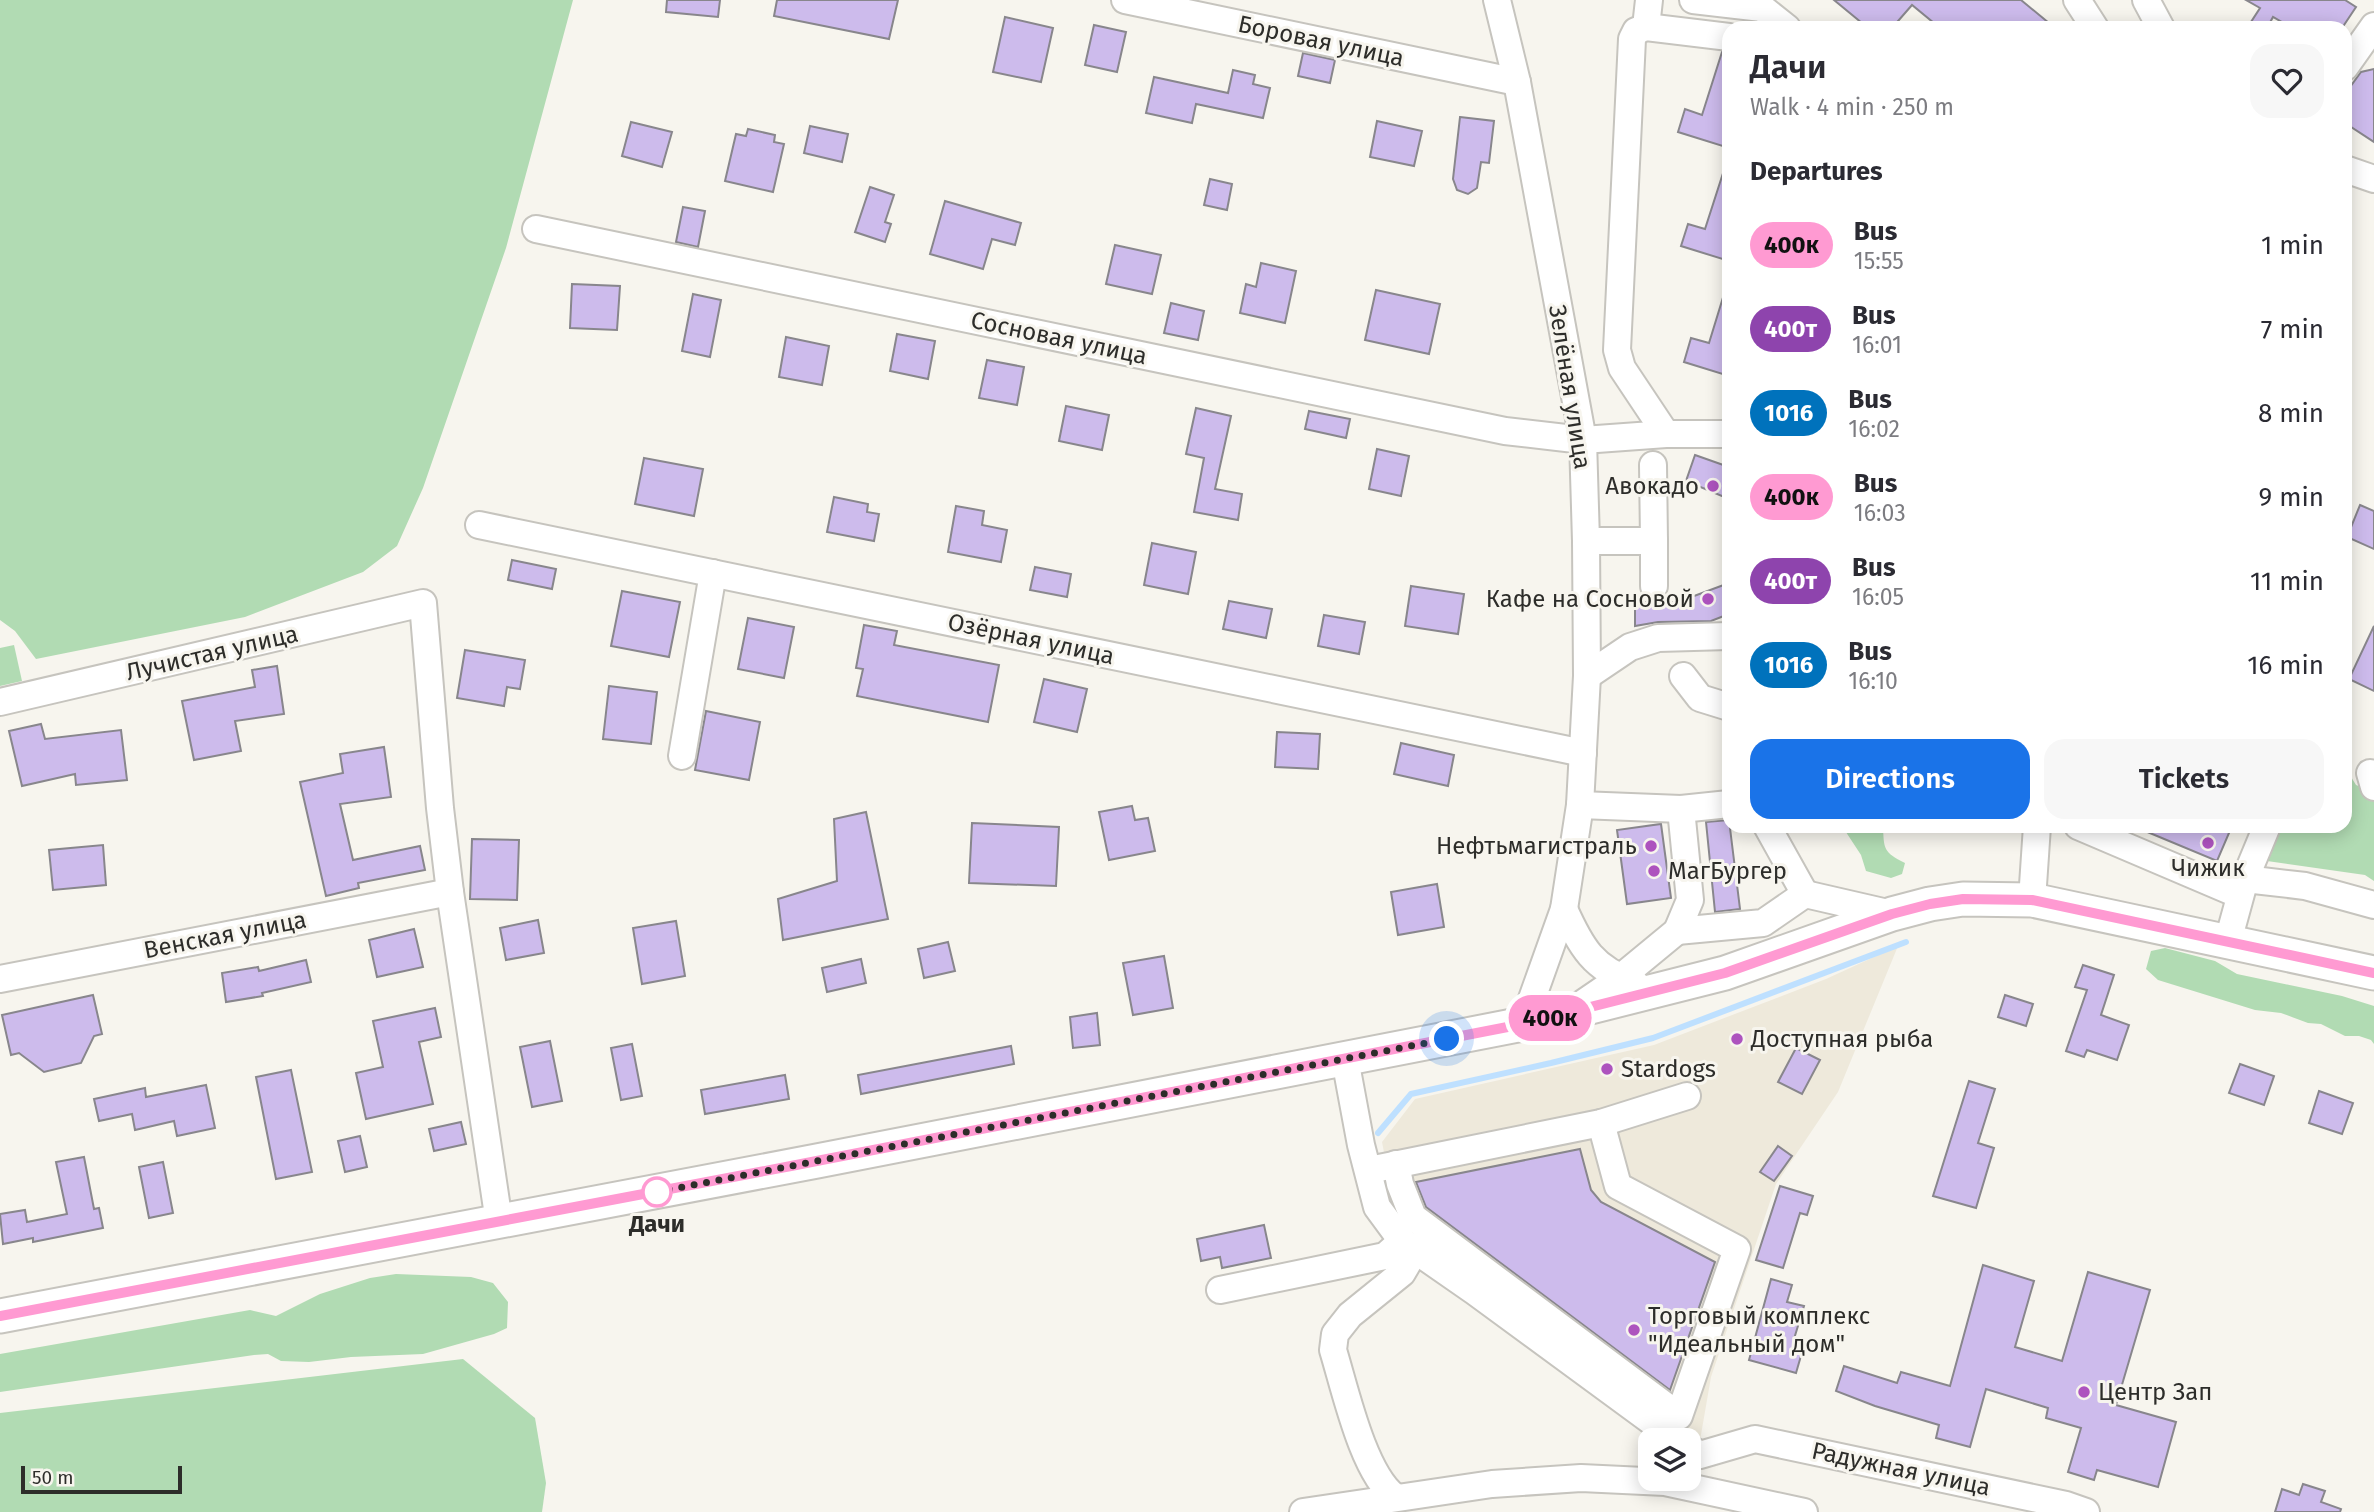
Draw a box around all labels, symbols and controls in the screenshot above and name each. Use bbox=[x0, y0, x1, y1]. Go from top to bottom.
street label: Боровая улица bbox=[1235, 10, 1407, 72]
button: heart bbox=[2250, 44, 2324, 118]
text: Дачи bbox=[1750, 47, 1826, 87]
text: Walk · 4 min · 250 m bbox=[1750, 93, 1954, 121]
text: Departures bbox=[1750, 156, 1883, 187]
text: Bus bbox=[1854, 216, 1897, 247]
text: 1 min bbox=[2261, 230, 2324, 261]
text: 400к bbox=[1764, 231, 1819, 259]
text: 15:55 bbox=[1854, 247, 1904, 275]
text: Bus bbox=[1852, 300, 1895, 331]
street label: Зелёная улица bbox=[1543, 303, 1597, 471]
street label: Сосновая улица bbox=[968, 306, 1150, 370]
text: 7 min bbox=[2261, 314, 2324, 345]
text: 400т bbox=[1764, 315, 1817, 343]
text: 16:01 bbox=[1852, 331, 1902, 359]
text: Bus bbox=[1848, 384, 1892, 415]
text: 8 min bbox=[2258, 398, 2324, 429]
text: 1016 bbox=[1764, 399, 1813, 427]
text: 16:02 bbox=[1848, 415, 1900, 443]
text: Bus bbox=[1854, 468, 1897, 499]
place label: Авокадо bbox=[1605, 472, 1699, 500]
marker: Авокадо bbox=[1705, 478, 1721, 494]
text: 9 min bbox=[2259, 482, 2324, 513]
text: 400к bbox=[1764, 483, 1819, 511]
text: 16:03 bbox=[1854, 499, 1906, 527]
text: Bus bbox=[1852, 552, 1895, 583]
text: 11 min bbox=[2250, 566, 2324, 597]
text: 400т bbox=[1764, 567, 1817, 595]
text: 16:05 bbox=[1852, 583, 1904, 611]
place label: Кафе на Сосновой bbox=[1486, 585, 1694, 613]
marker: Кафе на Сосновой bbox=[1700, 591, 1716, 607]
street label: Озёрная улица bbox=[945, 608, 1117, 670]
street label: Лучистая улица bbox=[123, 620, 301, 686]
text: Bus bbox=[1848, 636, 1892, 667]
text: 16 min bbox=[2247, 650, 2324, 681]
text: 1016 bbox=[1764, 651, 1813, 679]
text: 16:10 bbox=[1848, 667, 1898, 695]
button: Directions bbox=[1750, 739, 2030, 819]
button: Tickets bbox=[2044, 739, 2324, 819]
place label: Нефтьмагистраль bbox=[1436, 832, 1637, 860]
marker: Чижик bbox=[2200, 835, 2216, 851]
marker: Нефтьмагистраль bbox=[1643, 838, 1659, 854]
place label: Чижик bbox=[2171, 854, 2245, 882]
place label: МагБургер bbox=[1668, 857, 1787, 885]
marker: МагБургер bbox=[1646, 863, 1662, 879]
street label: Венская улица bbox=[141, 906, 309, 964]
line badge: 400к bbox=[1501, 995, 1599, 1041]
text: 400к bbox=[1523, 1004, 1577, 1032]
your location bbox=[1429, 1021, 1464, 1056]
place label: Доступная рыба bbox=[1750, 1025, 1933, 1053]
marker: Доступная рыба bbox=[1729, 1031, 1745, 1047]
place label: Stardogs bbox=[1621, 1055, 1716, 1083]
marker: Stardogs bbox=[1599, 1061, 1615, 1077]
marker: Дачи bbox=[642, 1177, 672, 1207]
place label: Дачи bbox=[628, 1210, 685, 1238]
place label: Торговый комплекс "Идеальный дом" bbox=[1648, 1302, 1870, 1358]
marker: Торговый комплекс "Идеальный дом" bbox=[1626, 1322, 1642, 1338]
place label: Центр Зап bbox=[2098, 1378, 2212, 1406]
marker: Центр Зап bbox=[2076, 1384, 2092, 1400]
map controls bbox=[1638, 1428, 1701, 1491]
button: layers bbox=[1638, 1428, 1701, 1491]
street label: Радужная улица bbox=[1809, 1436, 1993, 1502]
scale bar bbox=[21, 1463, 182, 1495]
text: 50 m bbox=[32, 1466, 73, 1489]

